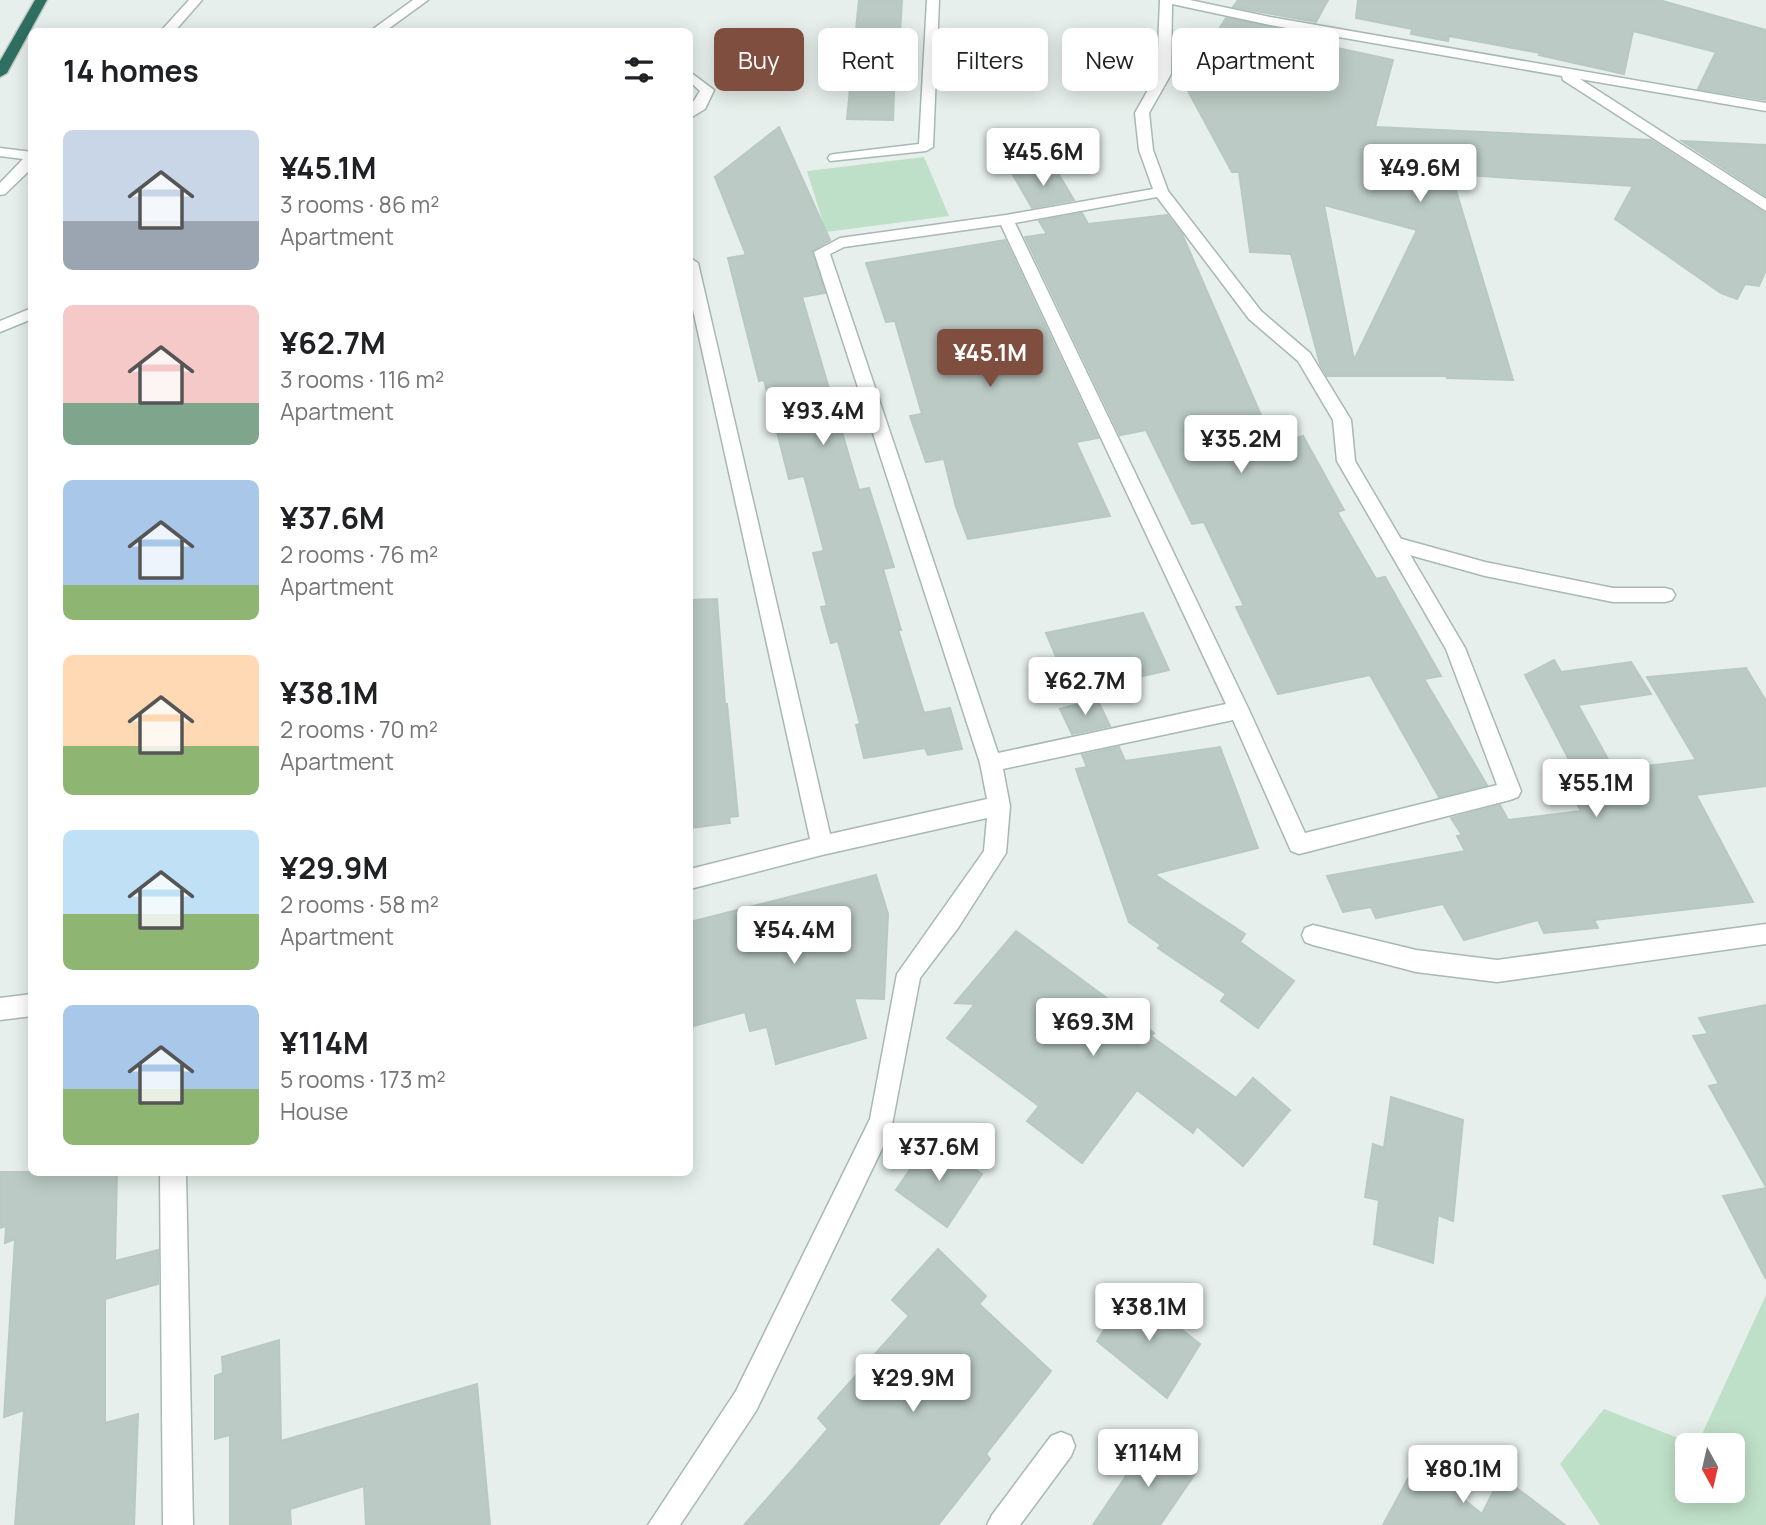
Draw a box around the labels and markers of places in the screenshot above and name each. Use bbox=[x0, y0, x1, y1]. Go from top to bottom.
pin: ¥45.6M bbox=[986, 128, 1100, 188]
pin: ¥49.6M bbox=[1363, 144, 1477, 204]
pin: ¥45.1M bbox=[933, 330, 1047, 389]
pin: ¥93.4M bbox=[766, 388, 880, 447]
pin: ¥35.2M bbox=[1184, 416, 1298, 475]
pin: ¥62.7M bbox=[1028, 658, 1142, 717]
pin: ¥55.1M bbox=[1539, 760, 1653, 819]
pin: ¥54.4M bbox=[737, 906, 851, 966]
pin: ¥69.3M bbox=[1036, 998, 1150, 1058]
pin: ¥37.6M bbox=[882, 1124, 996, 1183]
pin: ¥38.1M bbox=[1092, 1284, 1206, 1343]
pin: ¥29.9M bbox=[856, 1354, 970, 1414]
pin: ¥114M bbox=[1099, 1430, 1197, 1489]
pin: ¥80.1M bbox=[1406, 1446, 1520, 1505]

